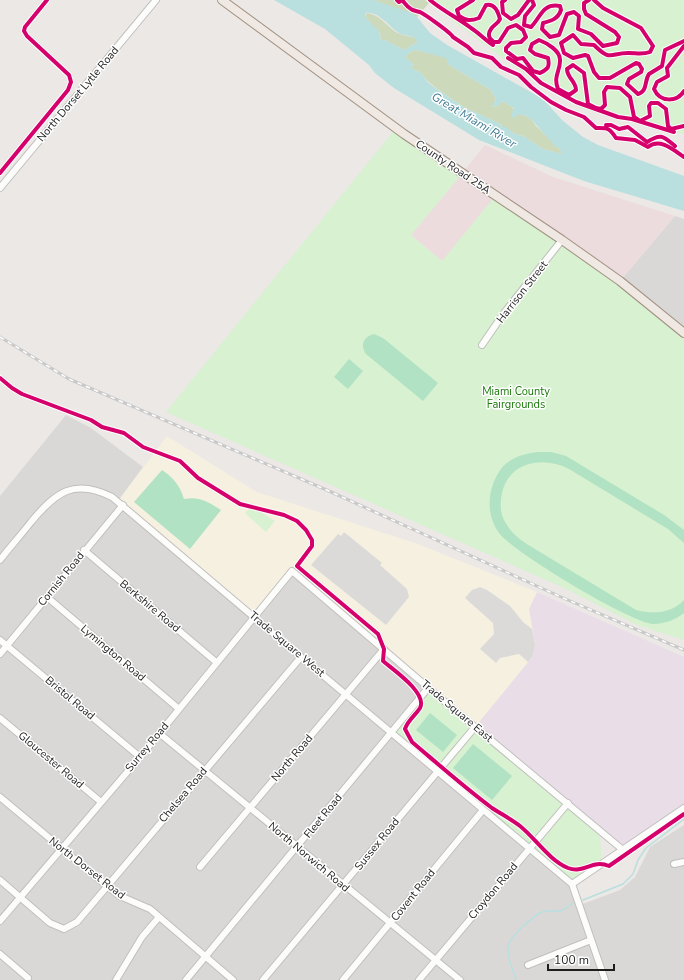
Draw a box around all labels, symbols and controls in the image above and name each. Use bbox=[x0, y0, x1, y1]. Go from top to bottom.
street label: North Dorset Lytle Road bbox=[34, 43, 122, 145]
water label: Great Miami River bbox=[429, 88, 520, 152]
street label: County Road 25A bbox=[412, 136, 494, 198]
street label: Harrison Street bbox=[493, 258, 551, 326]
park label: Miami County Fairgrounds bbox=[482, 384, 550, 412]
street label: Cornish Road bbox=[34, 549, 88, 609]
street label: Berkshire Road bbox=[117, 576, 183, 636]
street label: Trade Square West bbox=[246, 608, 328, 680]
street label: Lymington Road bbox=[77, 621, 149, 685]
street label: Bristol Road bbox=[42, 673, 98, 723]
street label: Trade Square East bbox=[418, 676, 496, 746]
street label: Surrey Road bbox=[122, 719, 172, 775]
street label: Gloucester Road bbox=[15, 728, 87, 792]
street label: North Road bbox=[268, 731, 316, 785]
street label: Chelsea Road bbox=[155, 764, 211, 826]
street label: Fleet Road bbox=[300, 791, 346, 841]
street label: Sussex Road bbox=[351, 815, 403, 873]
street label: North Norwich Road bbox=[265, 819, 353, 895]
street label: North Dorset Road bbox=[46, 833, 128, 903]
street label: Croydon Road bbox=[465, 859, 521, 923]
street label: Covent Road bbox=[387, 866, 439, 924]
scale bar bbox=[548, 946, 614, 972]
text: 100 m bbox=[554, 952, 589, 968]

